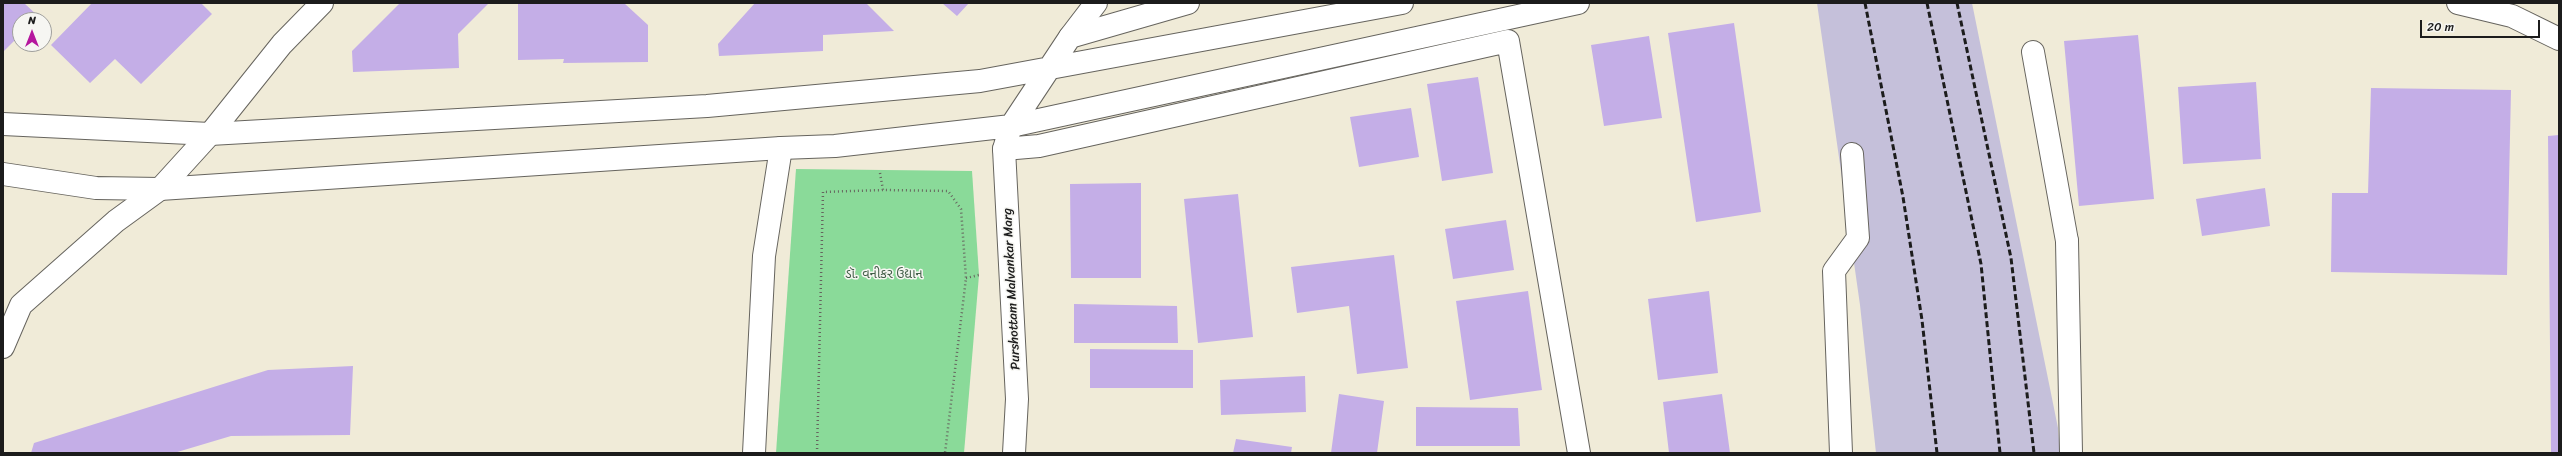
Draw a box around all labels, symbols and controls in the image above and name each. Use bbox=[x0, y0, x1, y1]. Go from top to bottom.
text: N bbox=[28, 11, 36, 30]
north arrow bbox=[12, 12, 52, 52]
scale bar bbox=[2422, 12, 2542, 38]
text: 20 m bbox=[2427, 16, 2454, 38]
street label: Purshottam Malvankar Marg bbox=[1000, 208, 1024, 370]
park label: ડૉ. વનીકર ઉદ્યાન bbox=[845, 267, 923, 283]

